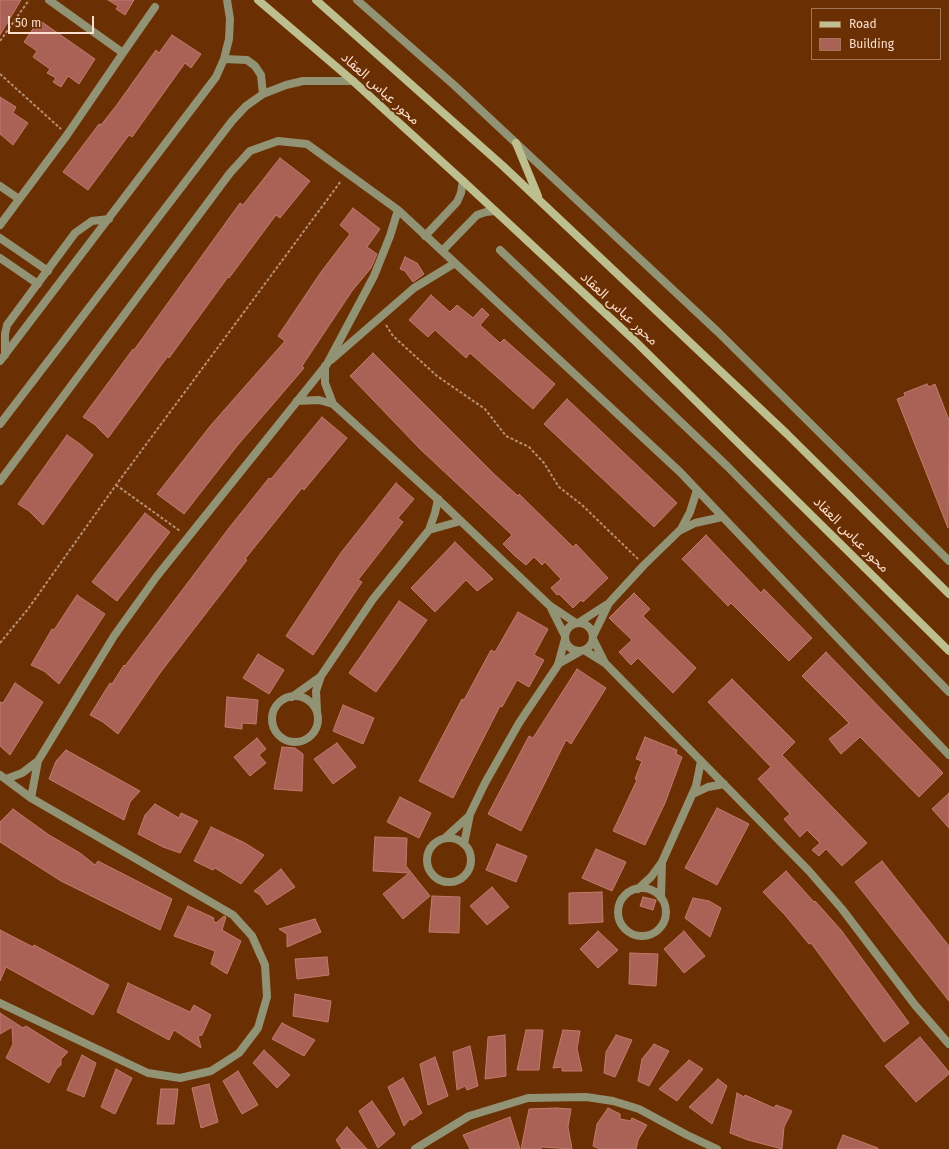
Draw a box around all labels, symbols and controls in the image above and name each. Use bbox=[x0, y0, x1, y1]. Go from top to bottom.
scale bar bbox=[10, 8, 96, 34]
legend bbox=[811, 8, 941, 60]
text: 50 m bbox=[15, 16, 41, 30]
text: Road bbox=[849, 17, 877, 31]
text: Building bbox=[849, 37, 894, 51]
street label: محور عباس العقاد bbox=[337, 49, 423, 129]
street label: محور عباس العقاد bbox=[577, 269, 661, 349]
street label: محور عباس العقاد bbox=[810, 494, 892, 576]

